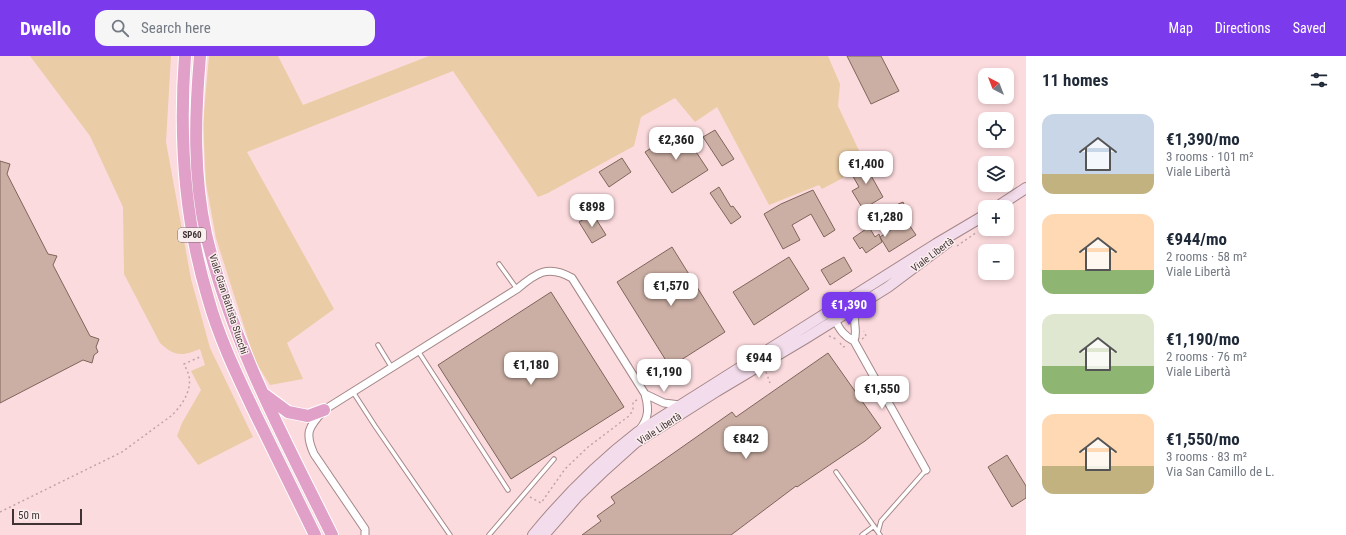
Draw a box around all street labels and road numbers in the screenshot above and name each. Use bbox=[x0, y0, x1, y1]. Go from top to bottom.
road number: SP60 bbox=[178, 228, 206, 242]
street label: Viale Libertà bbox=[909, 235, 956, 274]
street label: Viale Gian Battista Stucchi bbox=[207, 253, 250, 356]
street label: Viale Libertà bbox=[635, 410, 683, 447]

